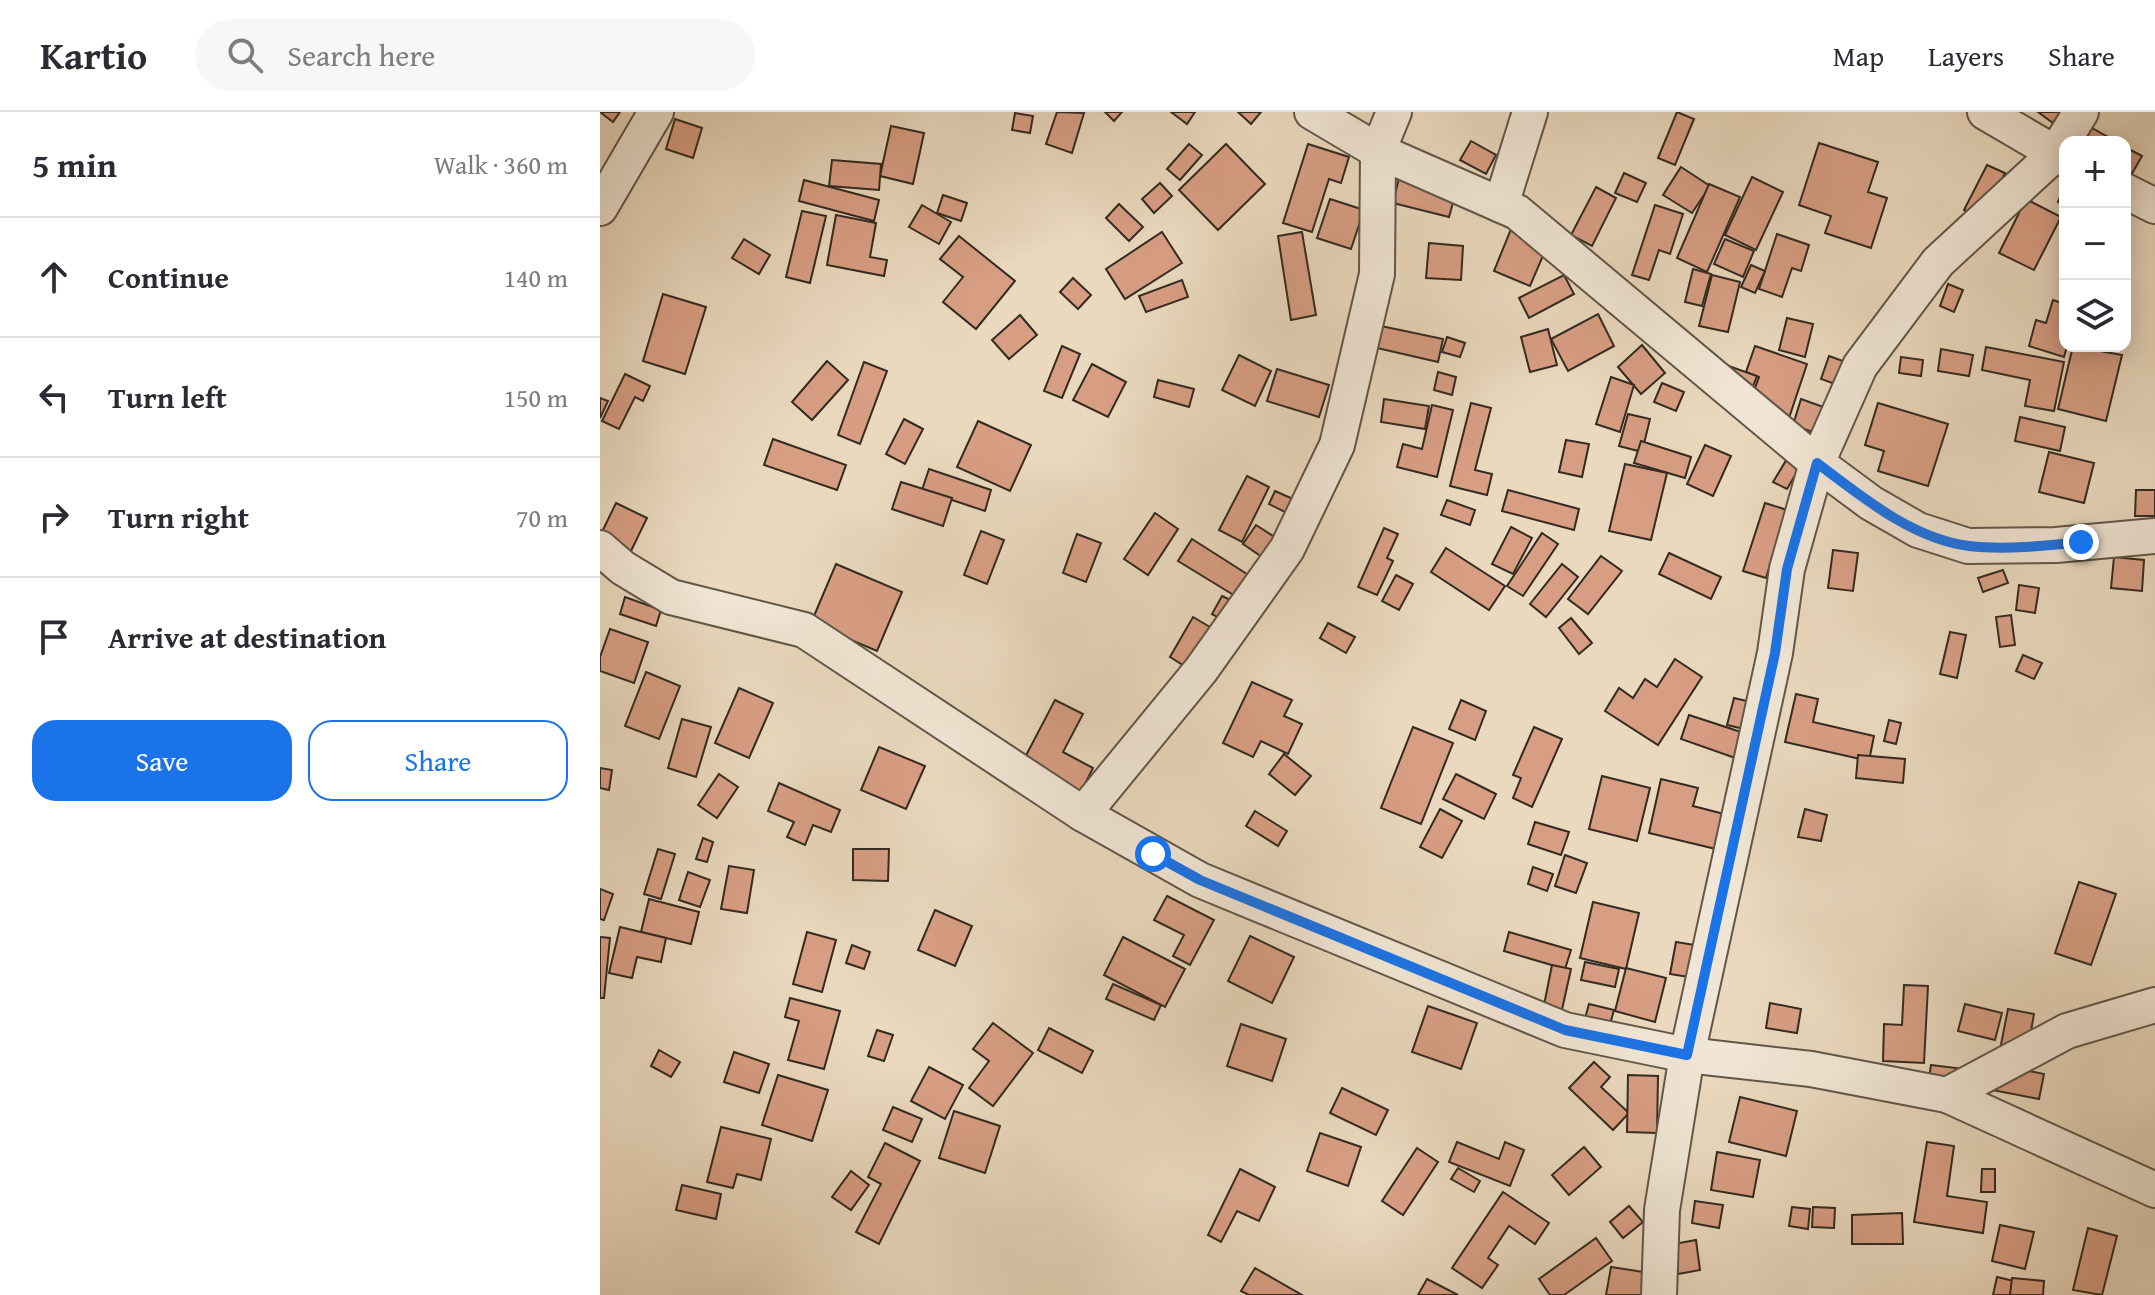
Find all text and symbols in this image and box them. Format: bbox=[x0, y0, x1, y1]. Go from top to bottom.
search box bbox=[195, 19, 755, 91]
text: Kartio bbox=[40, 27, 147, 83]
icon: search bbox=[223, 33, 267, 77]
text: Search here bbox=[287, 33, 435, 77]
text: Map bbox=[1833, 35, 1884, 76]
text: Layers bbox=[1928, 35, 2004, 76]
text: Share bbox=[2048, 35, 2115, 76]
map controls bbox=[2059, 136, 2131, 352]
button: + bbox=[2059, 136, 2131, 208]
text: 5 min bbox=[32, 140, 117, 189]
text: Walk · 360 m bbox=[434, 145, 568, 184]
button: − bbox=[2059, 208, 2131, 280]
icon: ahead bbox=[32, 255, 76, 299]
text: Continue bbox=[108, 255, 229, 299]
text: 140 m bbox=[503, 258, 568, 297]
button: layers bbox=[2059, 280, 2131, 352]
icon: left bbox=[32, 375, 76, 419]
text: Turn left bbox=[108, 375, 227, 419]
text: 150 m bbox=[503, 378, 568, 417]
icon: right bbox=[32, 495, 76, 539]
text: Turn right bbox=[108, 495, 249, 539]
text: 70 m bbox=[516, 498, 568, 537]
route end bbox=[2063, 524, 2099, 560]
icon: arrive bbox=[32, 615, 76, 659]
text: Arrive at destination bbox=[108, 615, 386, 659]
button: Save bbox=[32, 720, 292, 801]
button: Share bbox=[308, 720, 568, 801]
route start bbox=[1135, 836, 1171, 872]

